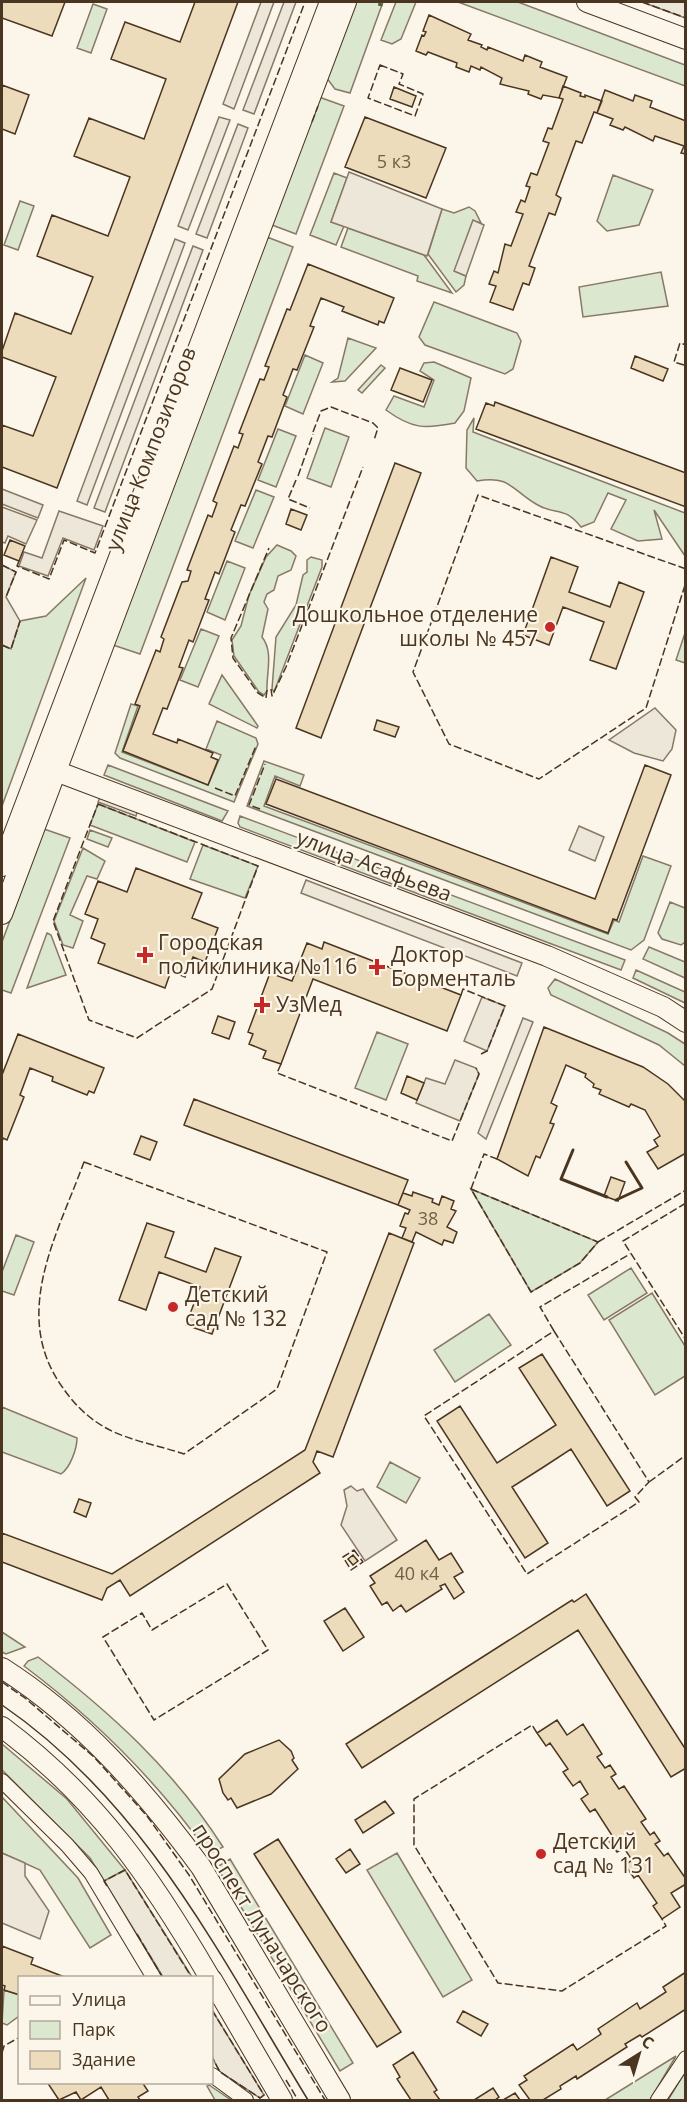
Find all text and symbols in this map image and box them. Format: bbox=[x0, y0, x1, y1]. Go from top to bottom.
house number: 5 к3 bbox=[377, 149, 411, 173]
street label: улица Композиторов bbox=[98, 343, 202, 555]
place label: Дошкольное отделение школы № 457 bbox=[293, 600, 538, 652]
marker: Дошкольное отделение школы № 457 bbox=[543, 620, 557, 634]
street label: улица Асафьева bbox=[293, 823, 456, 908]
place label: Городская поликлиника №116 bbox=[158, 928, 357, 980]
place label: Доктор Борменталь bbox=[391, 940, 516, 992]
marker: Городская поликлиника №116 bbox=[136, 946, 154, 964]
marker: Доктор Борменталь bbox=[368, 958, 386, 976]
place label: УзМед bbox=[276, 990, 342, 1018]
marker: УзМед bbox=[253, 996, 271, 1014]
house number: 38 bbox=[418, 1206, 438, 1230]
place label: Детский сад № 132 bbox=[185, 1280, 287, 1332]
marker: Детский сад № 132 bbox=[166, 1300, 180, 1314]
house number: 40 к4 bbox=[395, 1561, 439, 1585]
street label: проспект Луначарского bbox=[187, 1817, 339, 2038]
place label: Детский сад № 131 bbox=[553, 1827, 655, 1879]
marker: Детский сад № 131 bbox=[534, 1847, 548, 1861]
legend bbox=[18, 1976, 213, 2084]
text: Улица bbox=[72, 1987, 126, 2011]
text: Парк bbox=[72, 2017, 116, 2041]
north arrow bbox=[609, 2024, 669, 2084]
text: С bbox=[637, 2030, 659, 2054]
text: Здание bbox=[72, 2047, 136, 2071]

